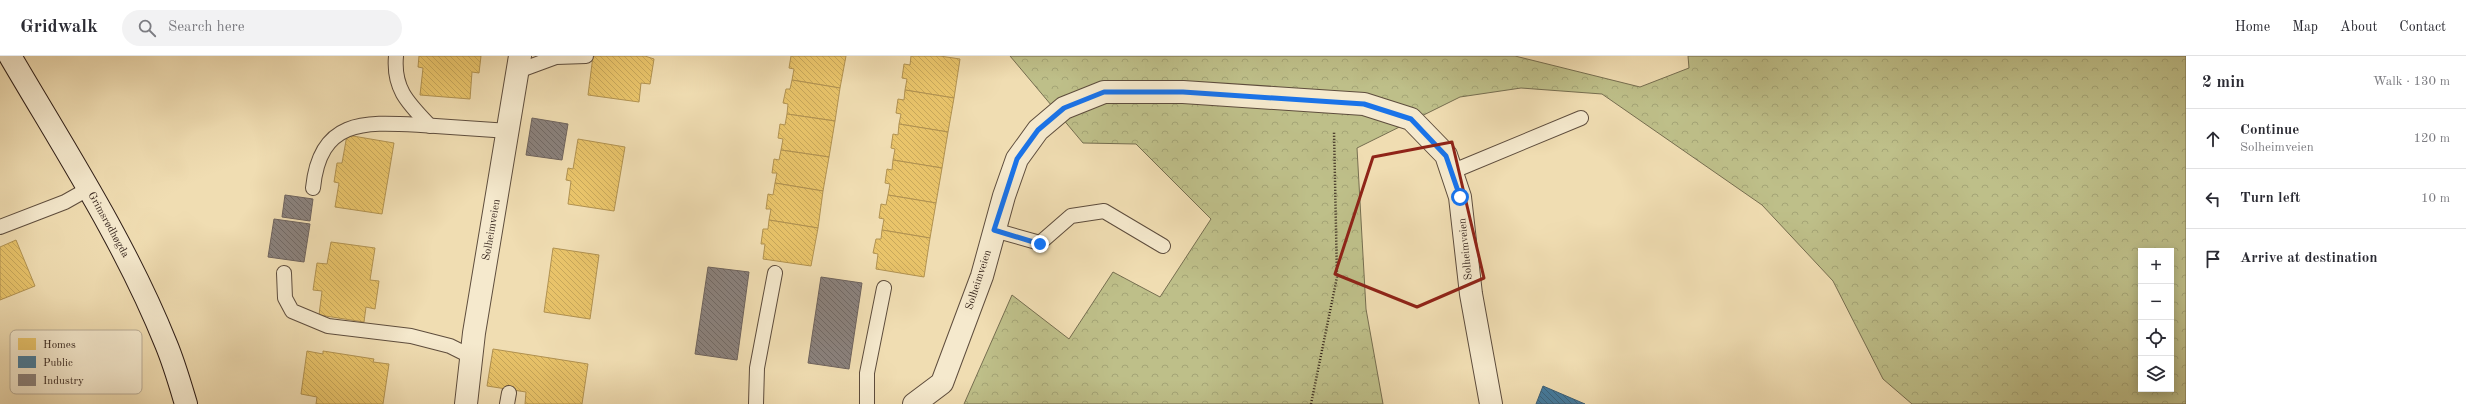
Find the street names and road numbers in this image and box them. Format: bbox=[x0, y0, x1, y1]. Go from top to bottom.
street label: Grimsrødhøgda bbox=[85, 190, 131, 260]
street label: Solheimveien bbox=[481, 198, 503, 262]
street label: Solheimveien bbox=[1457, 217, 1475, 281]
street label: Solheimveien bbox=[964, 249, 994, 311]

